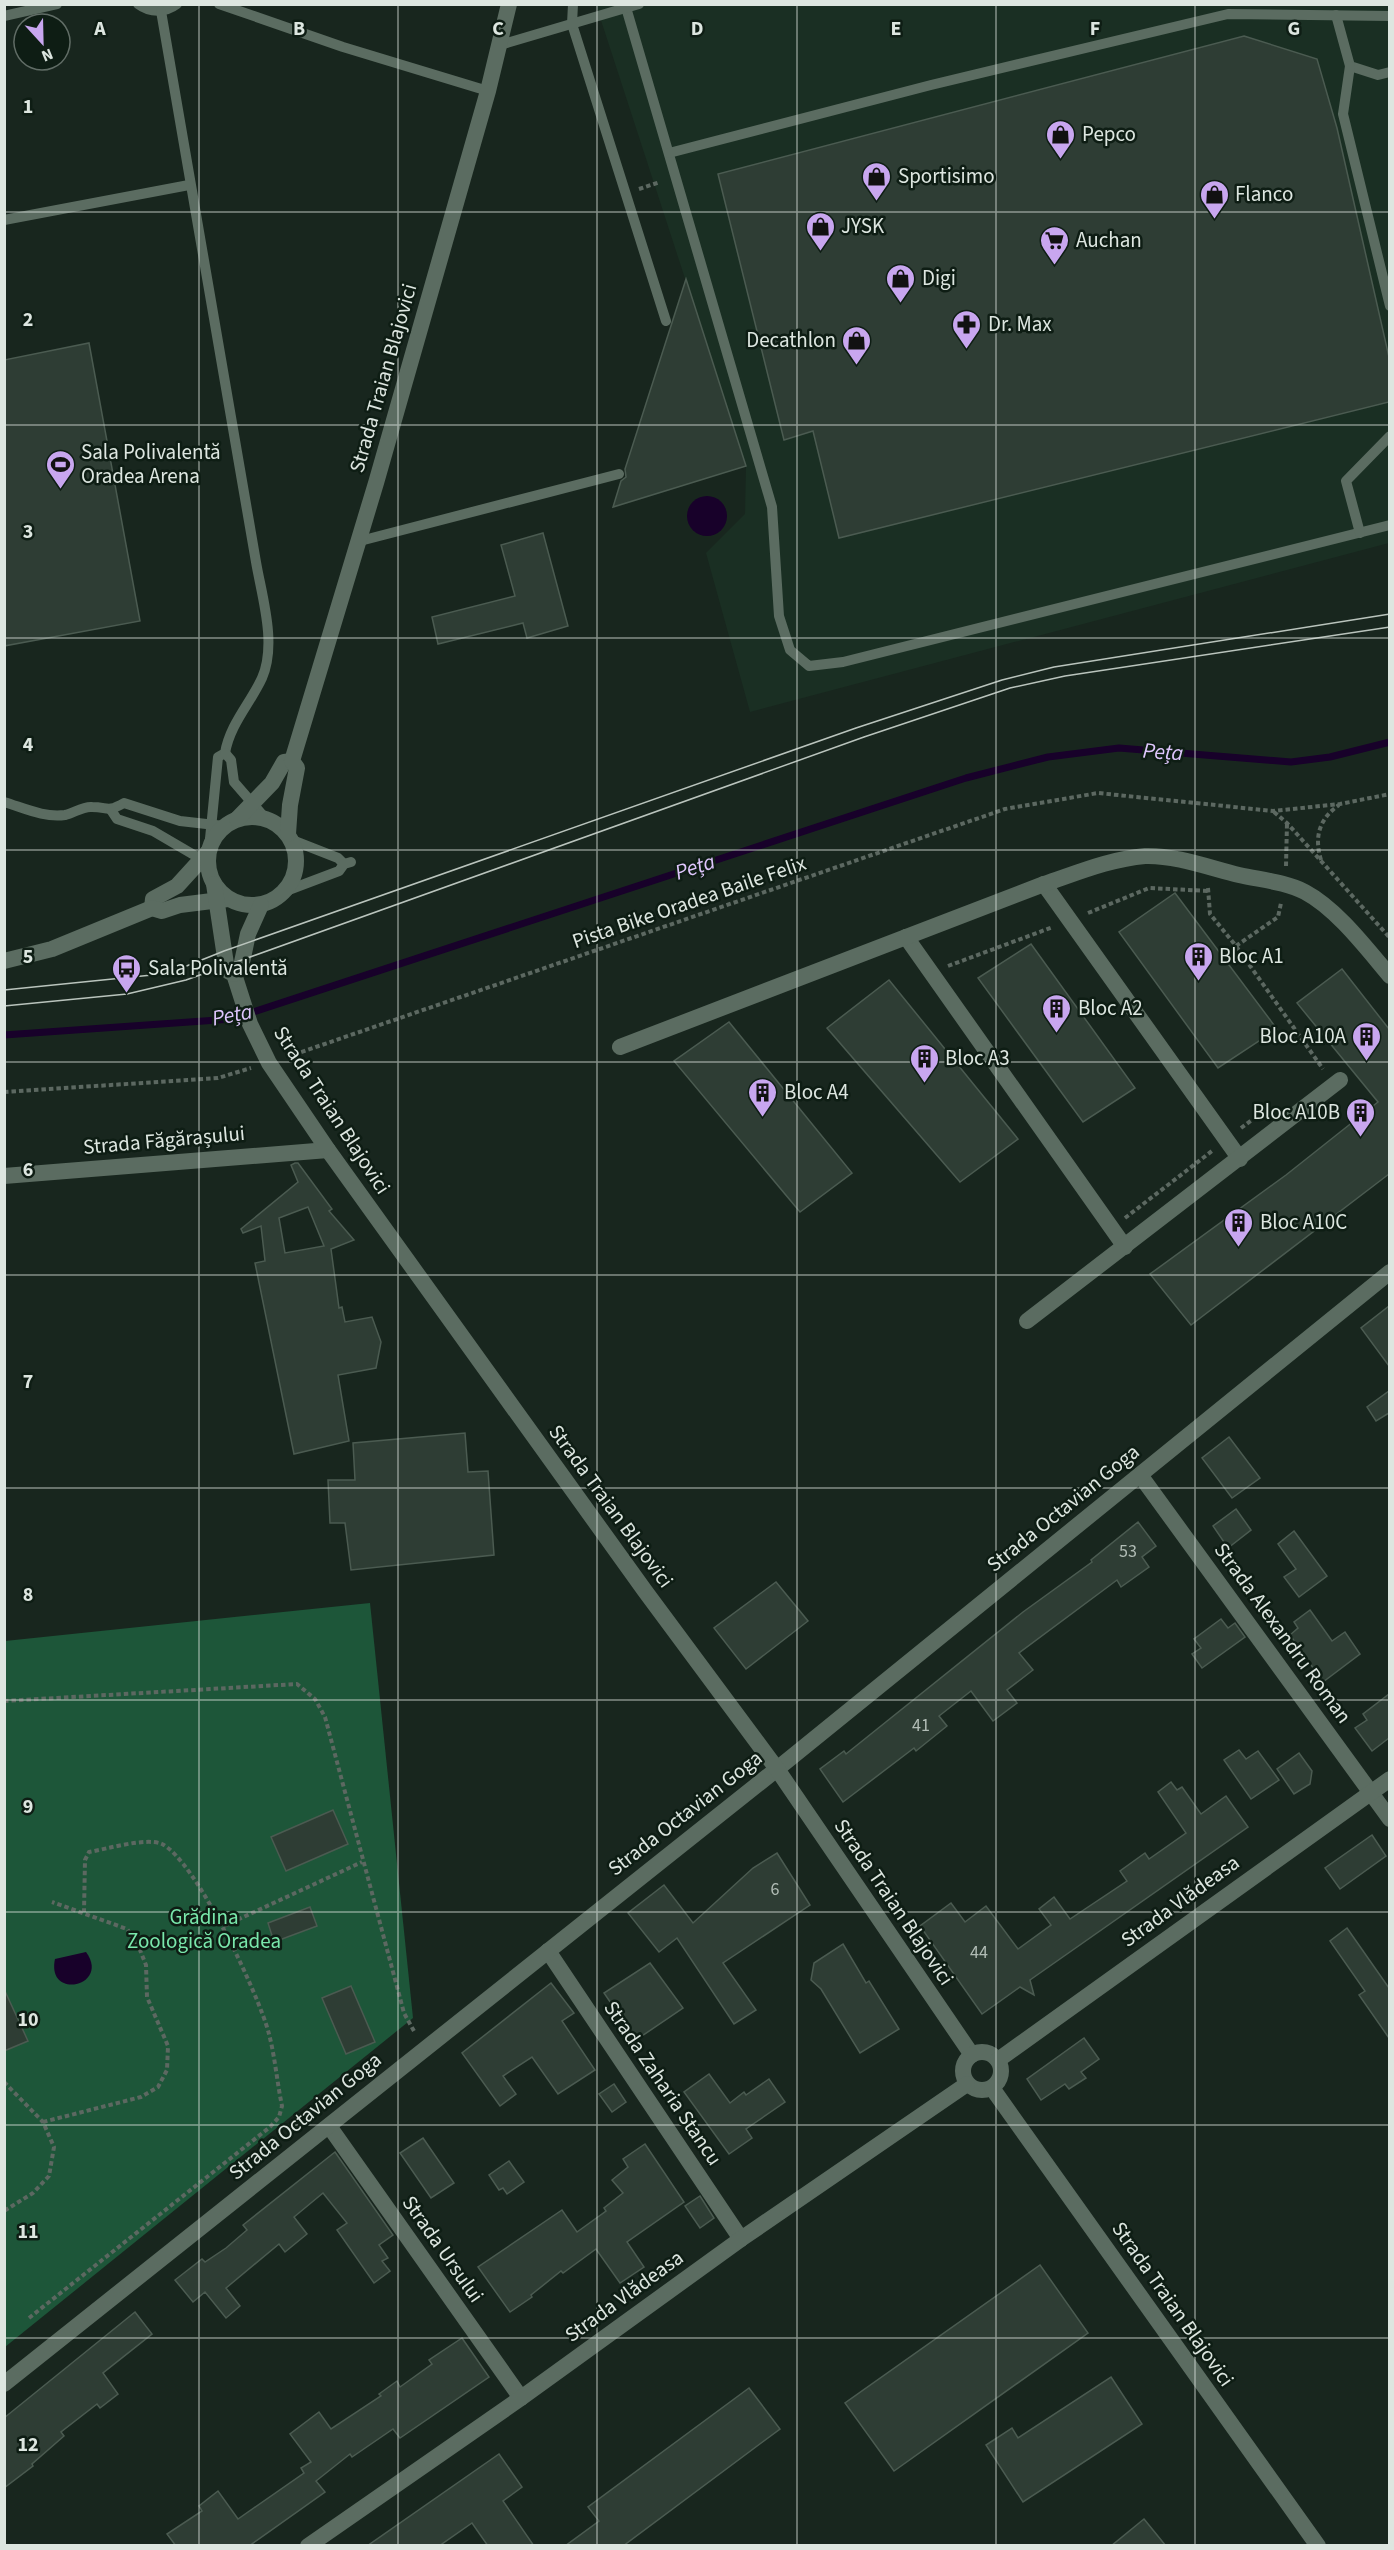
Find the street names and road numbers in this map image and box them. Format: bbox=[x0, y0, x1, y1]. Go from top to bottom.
street label: Strada Traian Blajovici bbox=[342, 280, 424, 476]
street label: Pista Bike Oradea Baile Felix bbox=[568, 848, 810, 956]
street label: Strada Traian Blajovici bbox=[266, 1020, 398, 1200]
street label: Strada Făgărașului bbox=[82, 1118, 246, 1162]
street label: Strada Traian Blajovici bbox=[541, 1418, 681, 1594]
street label: Strada Octavian Goga bbox=[980, 1437, 1146, 1579]
street label: Strada Alexandru Roman bbox=[1207, 1536, 1359, 1730]
street label: Strada Octavian Goga bbox=[601, 1743, 769, 1883]
street label: Strada Traian Blajovici bbox=[827, 1813, 961, 1991]
street label: Strada Vlădeasa bbox=[1114, 1848, 1246, 1954]
street label: Strada Zaharia Stancu bbox=[597, 1995, 729, 2171]
street label: Strada Octavian Goga bbox=[222, 2045, 388, 2187]
street label: Strada Ursului bbox=[395, 2189, 491, 2309]
street label: Strada Traian Blajovici bbox=[1105, 2215, 1241, 2393]
street label: Strada Vlădeasa bbox=[558, 2243, 690, 2349]

